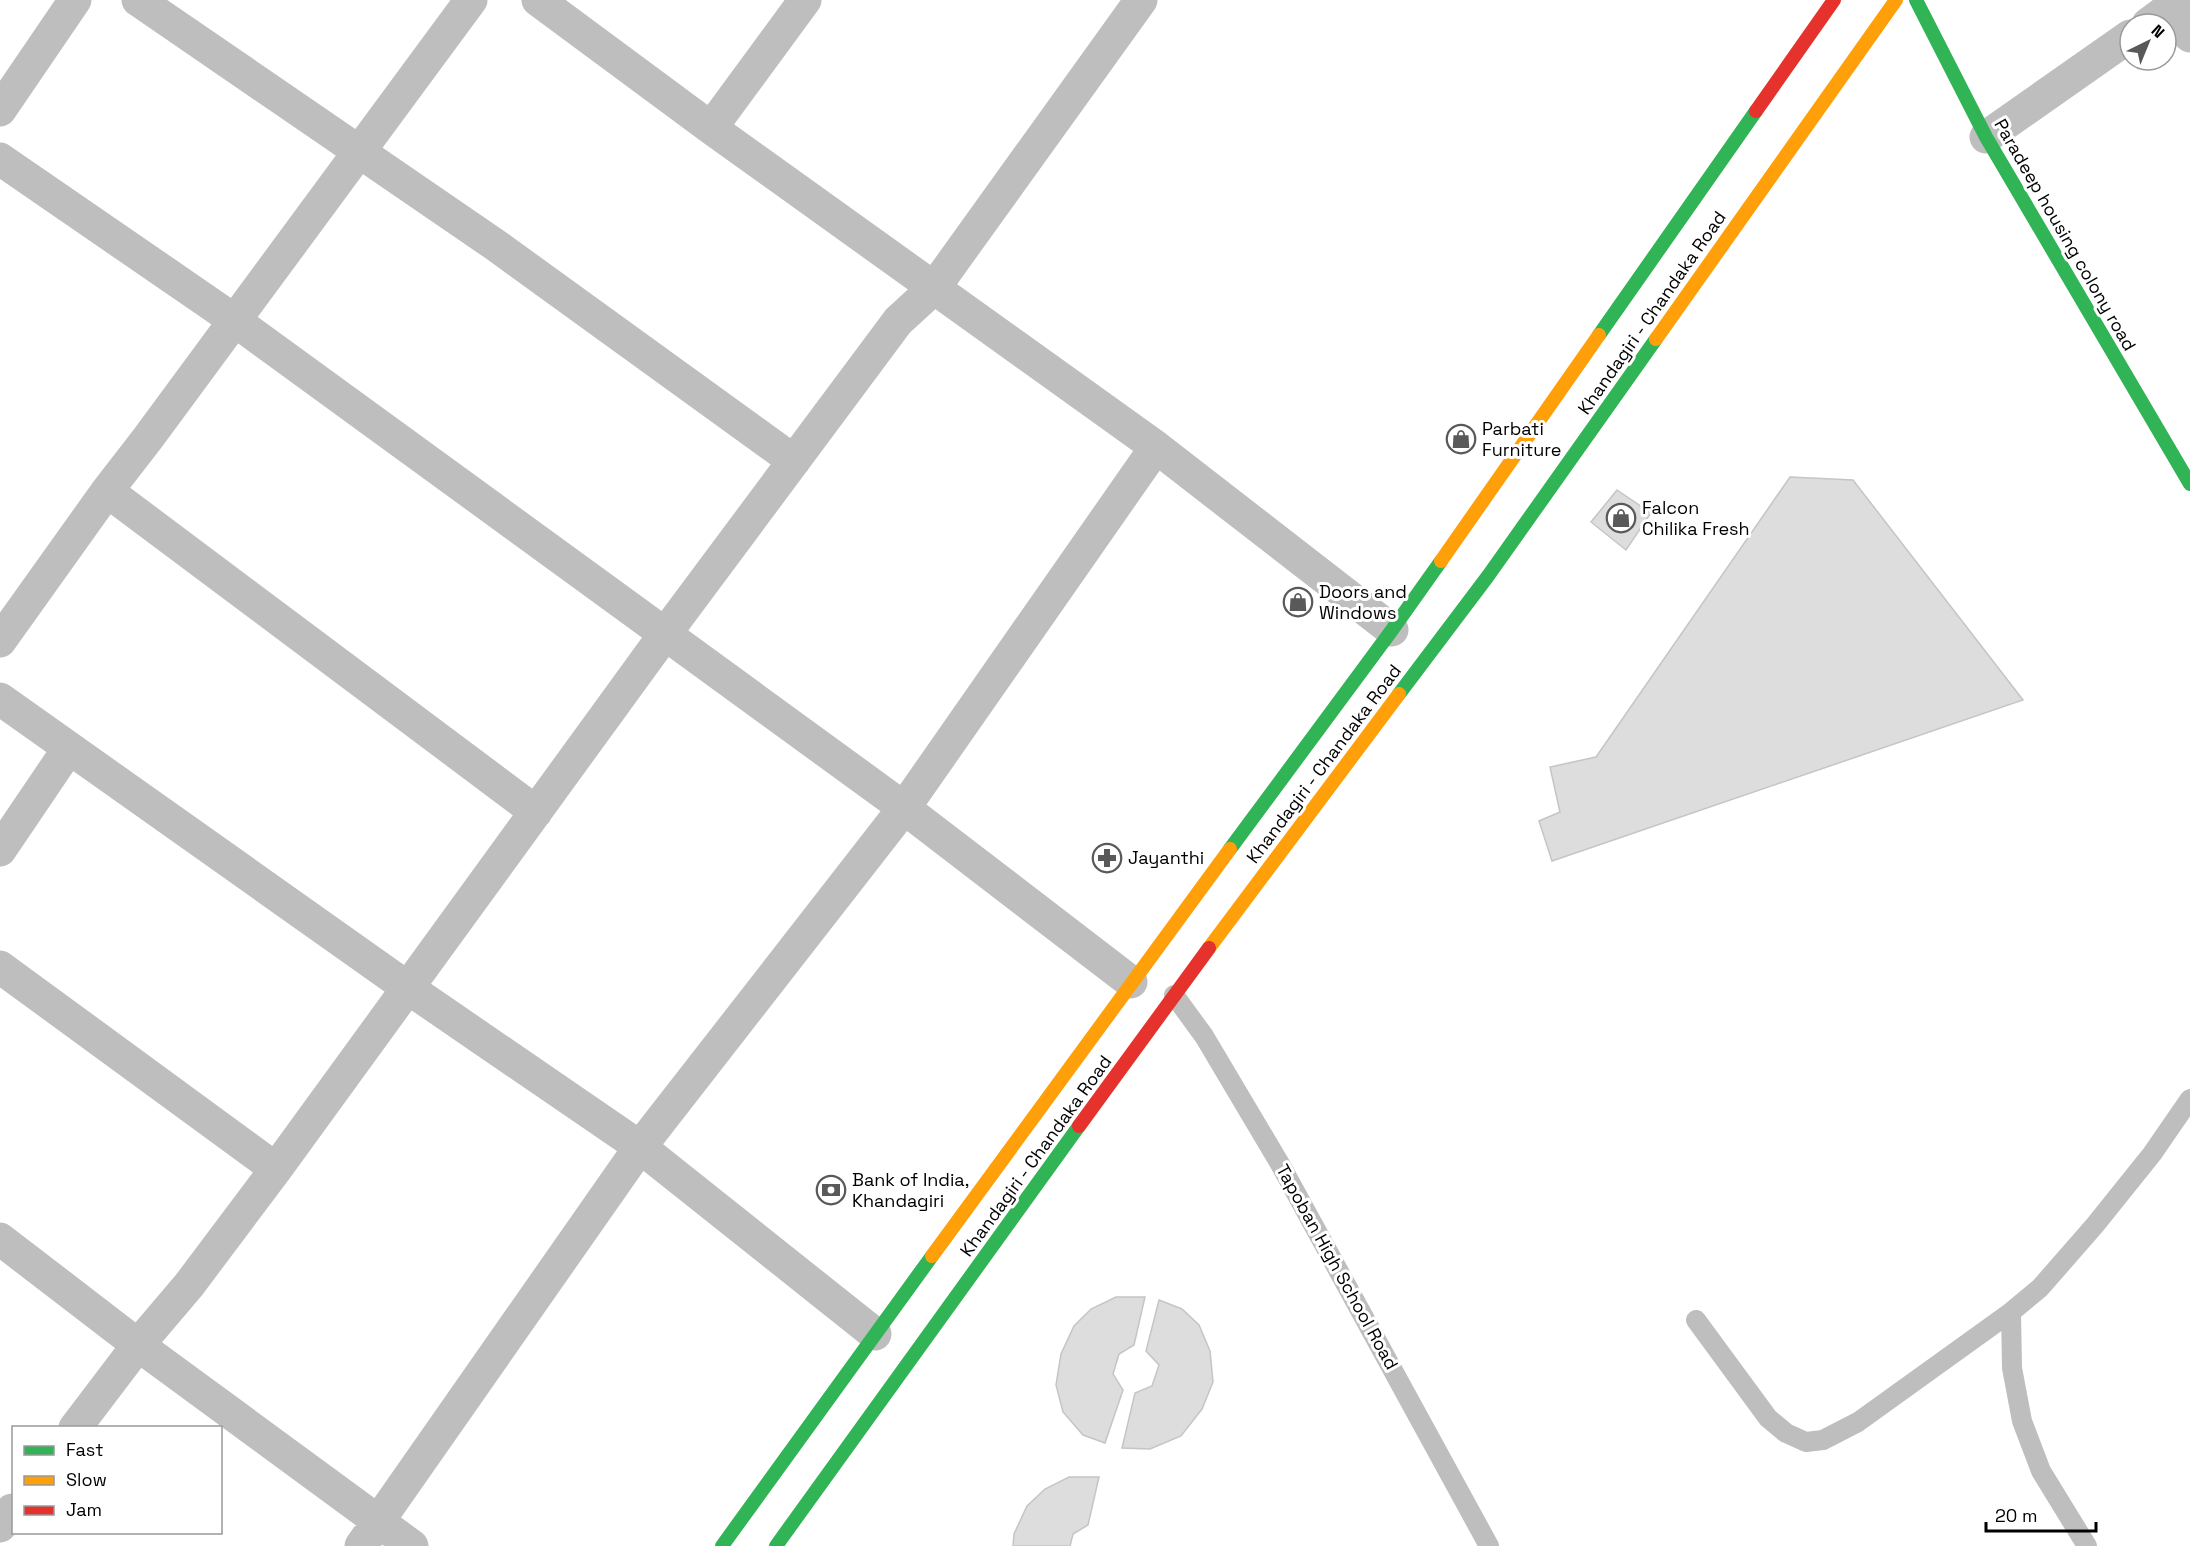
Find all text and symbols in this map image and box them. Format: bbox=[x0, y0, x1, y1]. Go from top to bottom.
north arrow bbox=[2118, 12, 2178, 72]
text: N bbox=[2147, 20, 2169, 43]
street label: Paradeep housing colony road bbox=[1989, 115, 2141, 355]
street label: Khandagiri - Chandaka Road bbox=[1572, 207, 1731, 419]
place label: Parbati Furniture bbox=[1482, 417, 1561, 461]
shop icon: Parbati Furniture bbox=[1445, 423, 1477, 455]
place label: Falcon Chilika Fresh bbox=[1642, 496, 1750, 540]
shop icon: Falcon Chilika Fresh bbox=[1605, 502, 1637, 534]
place label: Doors and Windows bbox=[1319, 580, 1407, 624]
shop icon: Doors and Windows bbox=[1282, 586, 1314, 618]
street label: Khandagiri - Chandaka Road bbox=[1241, 660, 1406, 868]
pharmacy icon: Jayanthi bbox=[1091, 842, 1123, 874]
place label: Jayanthi bbox=[1128, 846, 1204, 869]
street label: Khandagiri - Chandaka Road bbox=[955, 1051, 1116, 1261]
street label: Tapoban High School Road bbox=[1271, 1160, 1404, 1374]
place label: Bank of India, Khandagiri bbox=[852, 1168, 969, 1212]
bank icon: Bank of India, Khandagiri bbox=[815, 1174, 847, 1206]
legend bbox=[12, 1426, 222, 1534]
text: Fast bbox=[66, 1438, 103, 1461]
text: Slow bbox=[66, 1468, 107, 1491]
scale bar bbox=[1986, 1495, 2096, 1533]
text: Jam bbox=[66, 1498, 102, 1521]
text: 20 m bbox=[1995, 1504, 2038, 1527]

